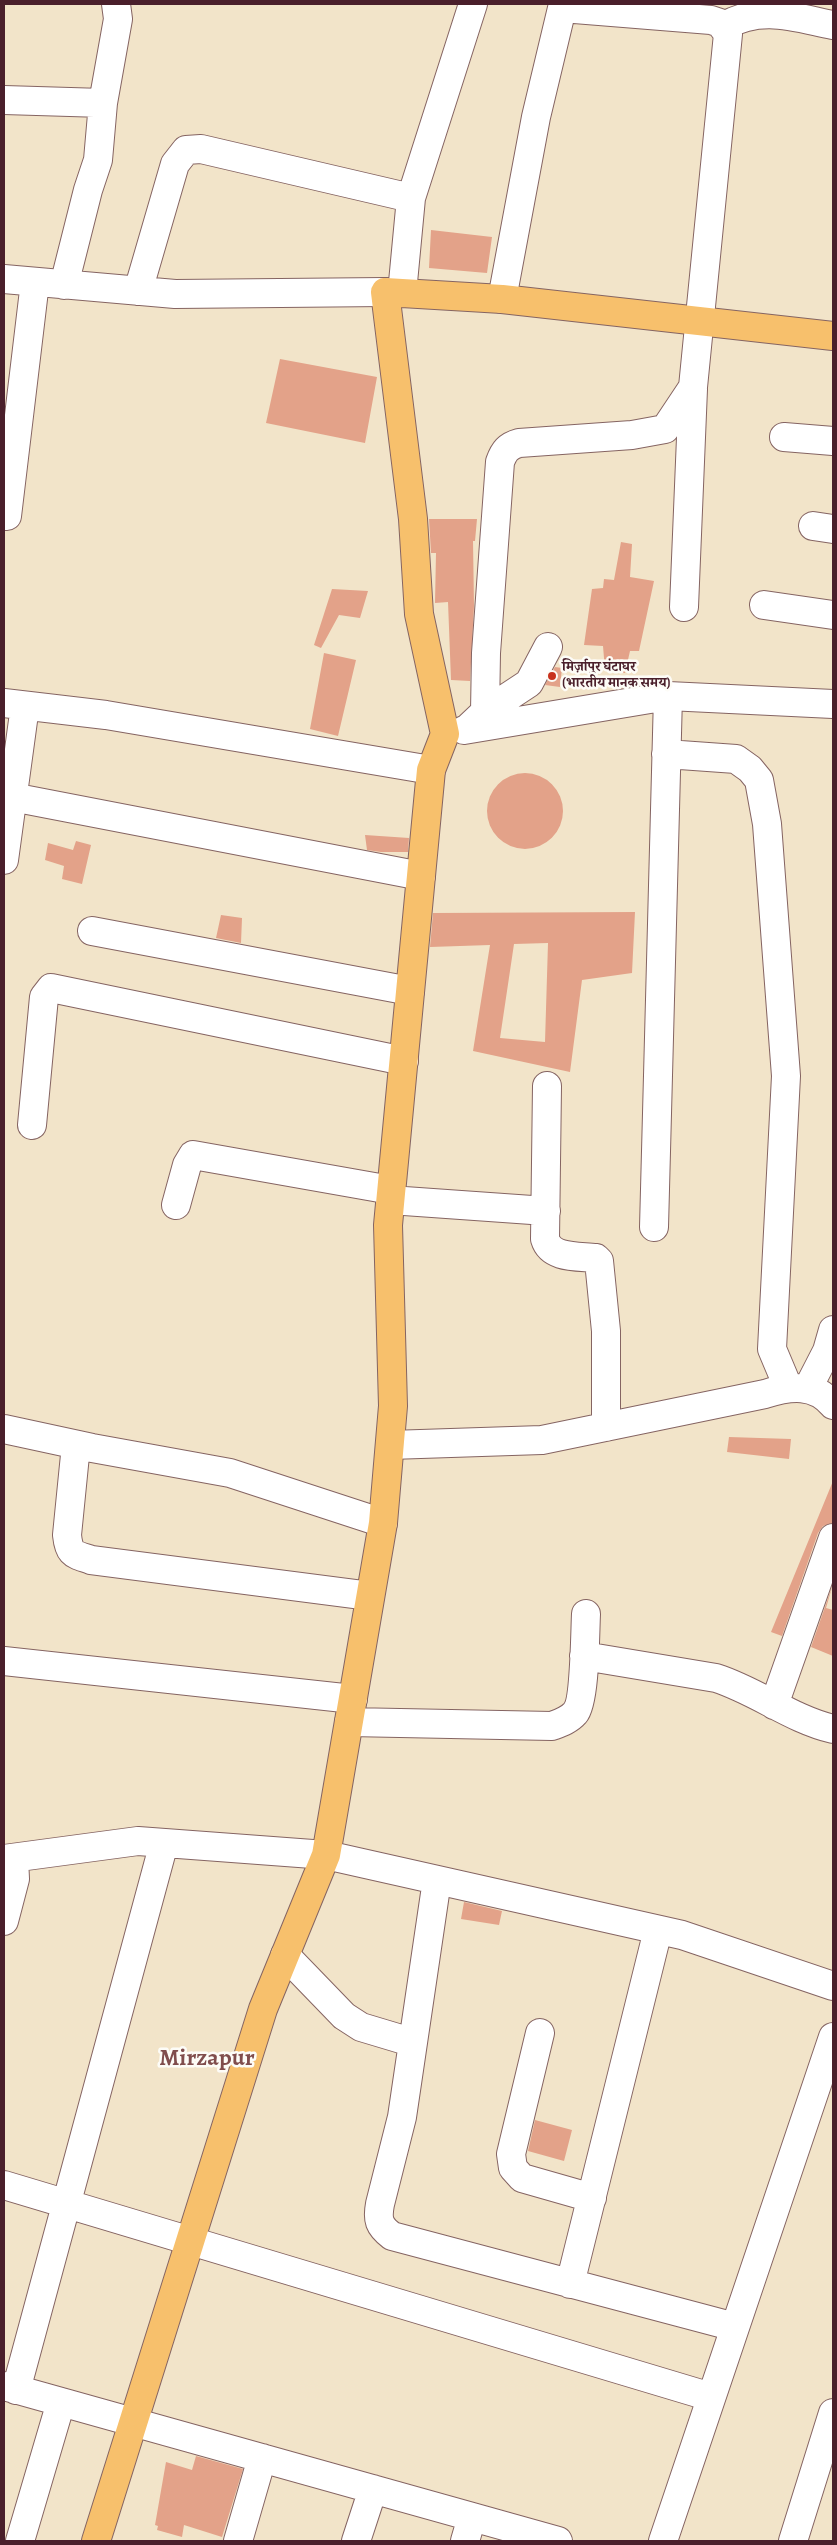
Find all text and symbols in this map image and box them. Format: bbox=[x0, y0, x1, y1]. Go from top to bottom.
place label: मिर्ज़ापुर घंटाघर (भारतीय मानक समय) bbox=[562, 660, 671, 692]
marker: मिर्ज़ापुर घंटाघर (भारतीय मानक समय) bbox=[546, 670, 558, 682]
district label: Mirzapur bbox=[159, 2045, 255, 2073]

